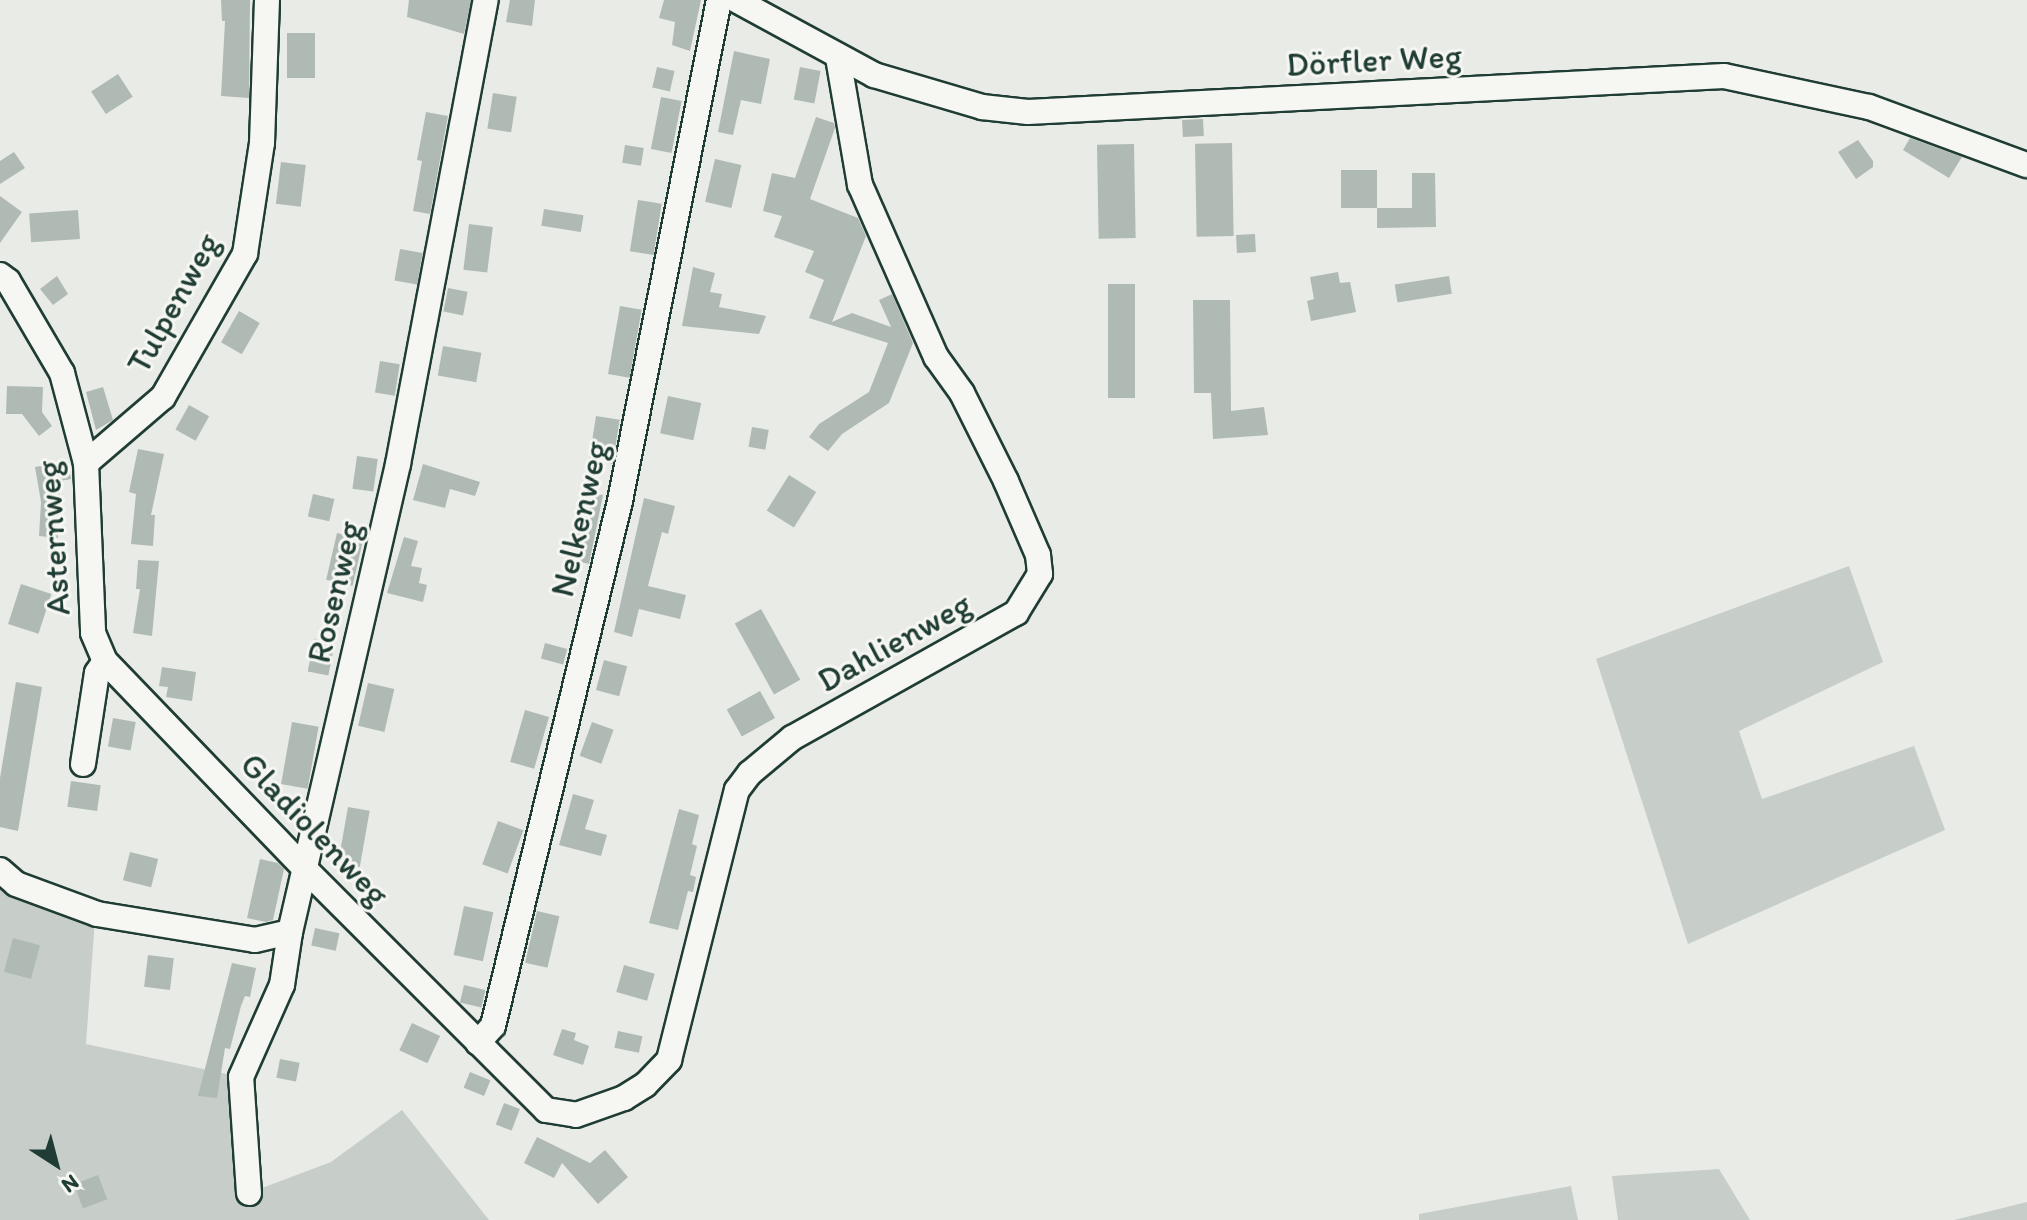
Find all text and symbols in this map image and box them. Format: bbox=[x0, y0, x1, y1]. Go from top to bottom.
street label: Dörfler Weg bbox=[1286, 35, 1462, 85]
street label: Tulpenweg bbox=[118, 226, 228, 380]
street label: Nelkenweg bbox=[541, 437, 617, 601]
street label: Asternweg bbox=[27, 459, 79, 617]
street label: Rosenweg bbox=[298, 517, 370, 667]
street label: Dahlienweg bbox=[810, 583, 978, 701]
street label: Gladiolenweg bbox=[232, 744, 398, 914]
north arrow bbox=[16, 1124, 96, 1204]
text: N bbox=[56, 1169, 84, 1199]

